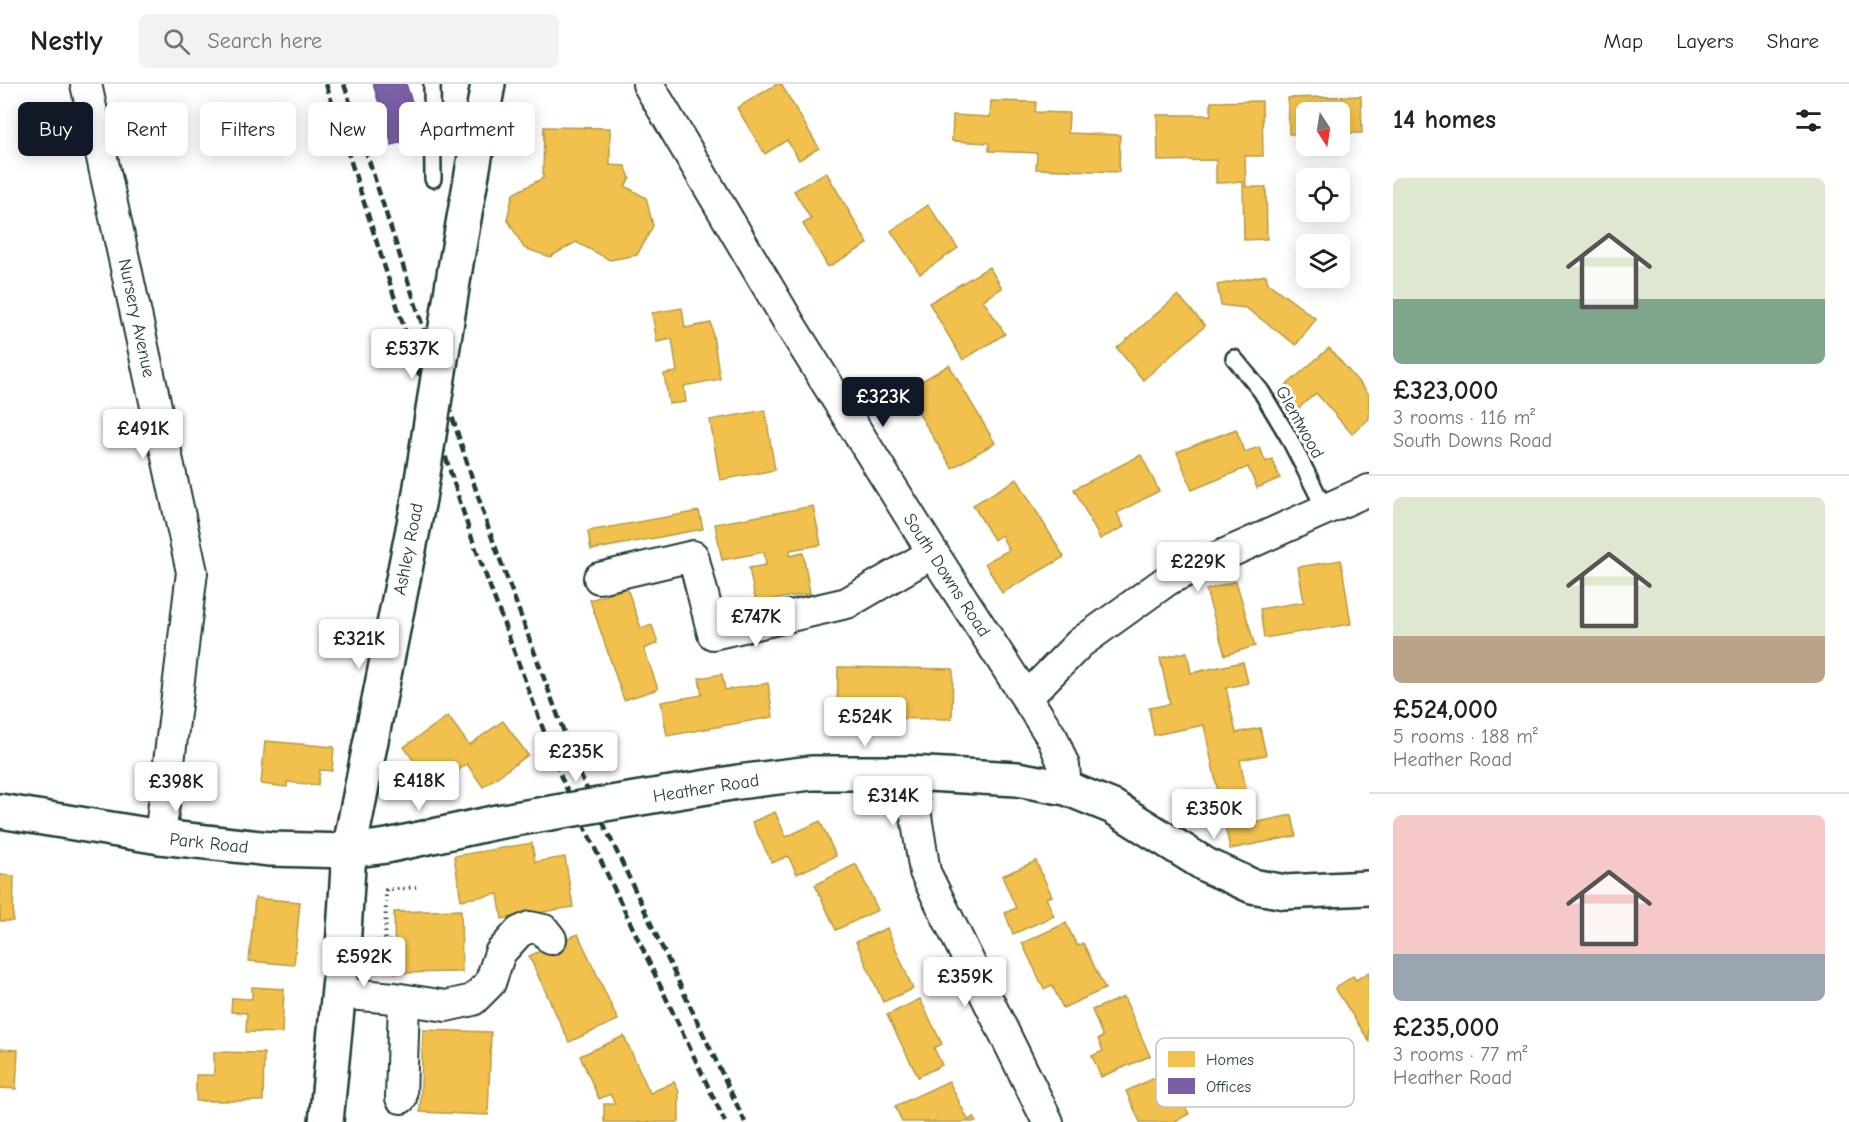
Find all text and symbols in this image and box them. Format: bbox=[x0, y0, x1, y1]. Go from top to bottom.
search box bbox=[139, 14, 559, 68]
text: Nestly bbox=[30, 25, 103, 57]
icon: search bbox=[160, 25, 193, 58]
text: Search here bbox=[208, 28, 322, 54]
text: Map bbox=[1604, 29, 1643, 53]
text: Layers bbox=[1676, 29, 1734, 53]
text: Share bbox=[1767, 29, 1819, 53]
chip: Buy bbox=[18, 102, 93, 156]
chip: Rent bbox=[105, 102, 188, 156]
chip: Filters bbox=[200, 102, 296, 156]
chip: New bbox=[308, 102, 387, 156]
chip: Apartment bbox=[399, 102, 535, 156]
north arrow bbox=[1296, 102, 1350, 156]
map controls bbox=[1296, 102, 1350, 288]
icon: filters bbox=[1792, 104, 1825, 137]
text: 14 homes bbox=[1393, 105, 1496, 135]
button: locate bbox=[1296, 168, 1350, 222]
icon: home bbox=[1555, 217, 1663, 325]
button: layers bbox=[1296, 234, 1350, 288]
street label: Nursery Avenue bbox=[114, 257, 159, 379]
pin: £537K bbox=[370, 329, 454, 380]
text: £537K bbox=[385, 337, 439, 360]
text: £323,000 bbox=[1393, 376, 1498, 406]
pin: £323K bbox=[841, 377, 925, 428]
street label: Glentwood bbox=[1271, 382, 1328, 462]
text: £323K bbox=[856, 385, 910, 408]
text: 3 rooms · 116 m² bbox=[1393, 406, 1535, 429]
pin: £491K bbox=[101, 409, 185, 460]
text: £491K bbox=[117, 417, 169, 440]
text: South Downs Road bbox=[1393, 429, 1552, 452]
street label: Ashley Road bbox=[389, 501, 428, 597]
street label: South Downs Road bbox=[899, 509, 994, 641]
icon: home bbox=[1555, 536, 1663, 644]
pin: £229K bbox=[1156, 542, 1240, 593]
text: £229K bbox=[1171, 550, 1225, 573]
pin: £747K bbox=[714, 597, 798, 648]
text: £747K bbox=[731, 605, 781, 628]
pin: £321K bbox=[317, 619, 401, 670]
text: £321K bbox=[333, 627, 385, 650]
text: £524,000 bbox=[1393, 695, 1498, 725]
pin: £524K bbox=[823, 697, 907, 748]
text: £524K bbox=[838, 705, 892, 728]
text: 5 rooms · 188 m² bbox=[1393, 725, 1538, 748]
pin: £235K bbox=[534, 732, 618, 783]
text: £235K bbox=[549, 740, 603, 763]
text: Heather Road bbox=[1393, 748, 1512, 771]
pin: £418K bbox=[377, 761, 461, 812]
pin: £398K bbox=[134, 762, 218, 813]
text: £418K bbox=[393, 769, 445, 792]
text: £398K bbox=[149, 770, 203, 793]
street label: Heather Road bbox=[652, 770, 761, 807]
pin: £314K bbox=[851, 776, 935, 827]
text: £314K bbox=[867, 784, 919, 807]
pin: £350K bbox=[1172, 789, 1256, 840]
text: £350K bbox=[1186, 797, 1242, 820]
street label: Park Road bbox=[168, 829, 249, 858]
icon: home bbox=[1555, 854, 1663, 962]
pin: £592K bbox=[322, 937, 406, 988]
text: £592K bbox=[336, 945, 392, 968]
pin: £359K bbox=[923, 957, 1007, 1008]
text: £359K bbox=[937, 965, 993, 988]
text: £235,000 bbox=[1393, 1013, 1499, 1043]
legend bbox=[1156, 1038, 1354, 1107]
text: 3 rooms · 77 m² bbox=[1393, 1043, 1527, 1066]
text: Homes bbox=[1206, 1051, 1254, 1069]
text: Heather Road bbox=[1393, 1066, 1512, 1089]
text: Offices bbox=[1206, 1078, 1252, 1096]

